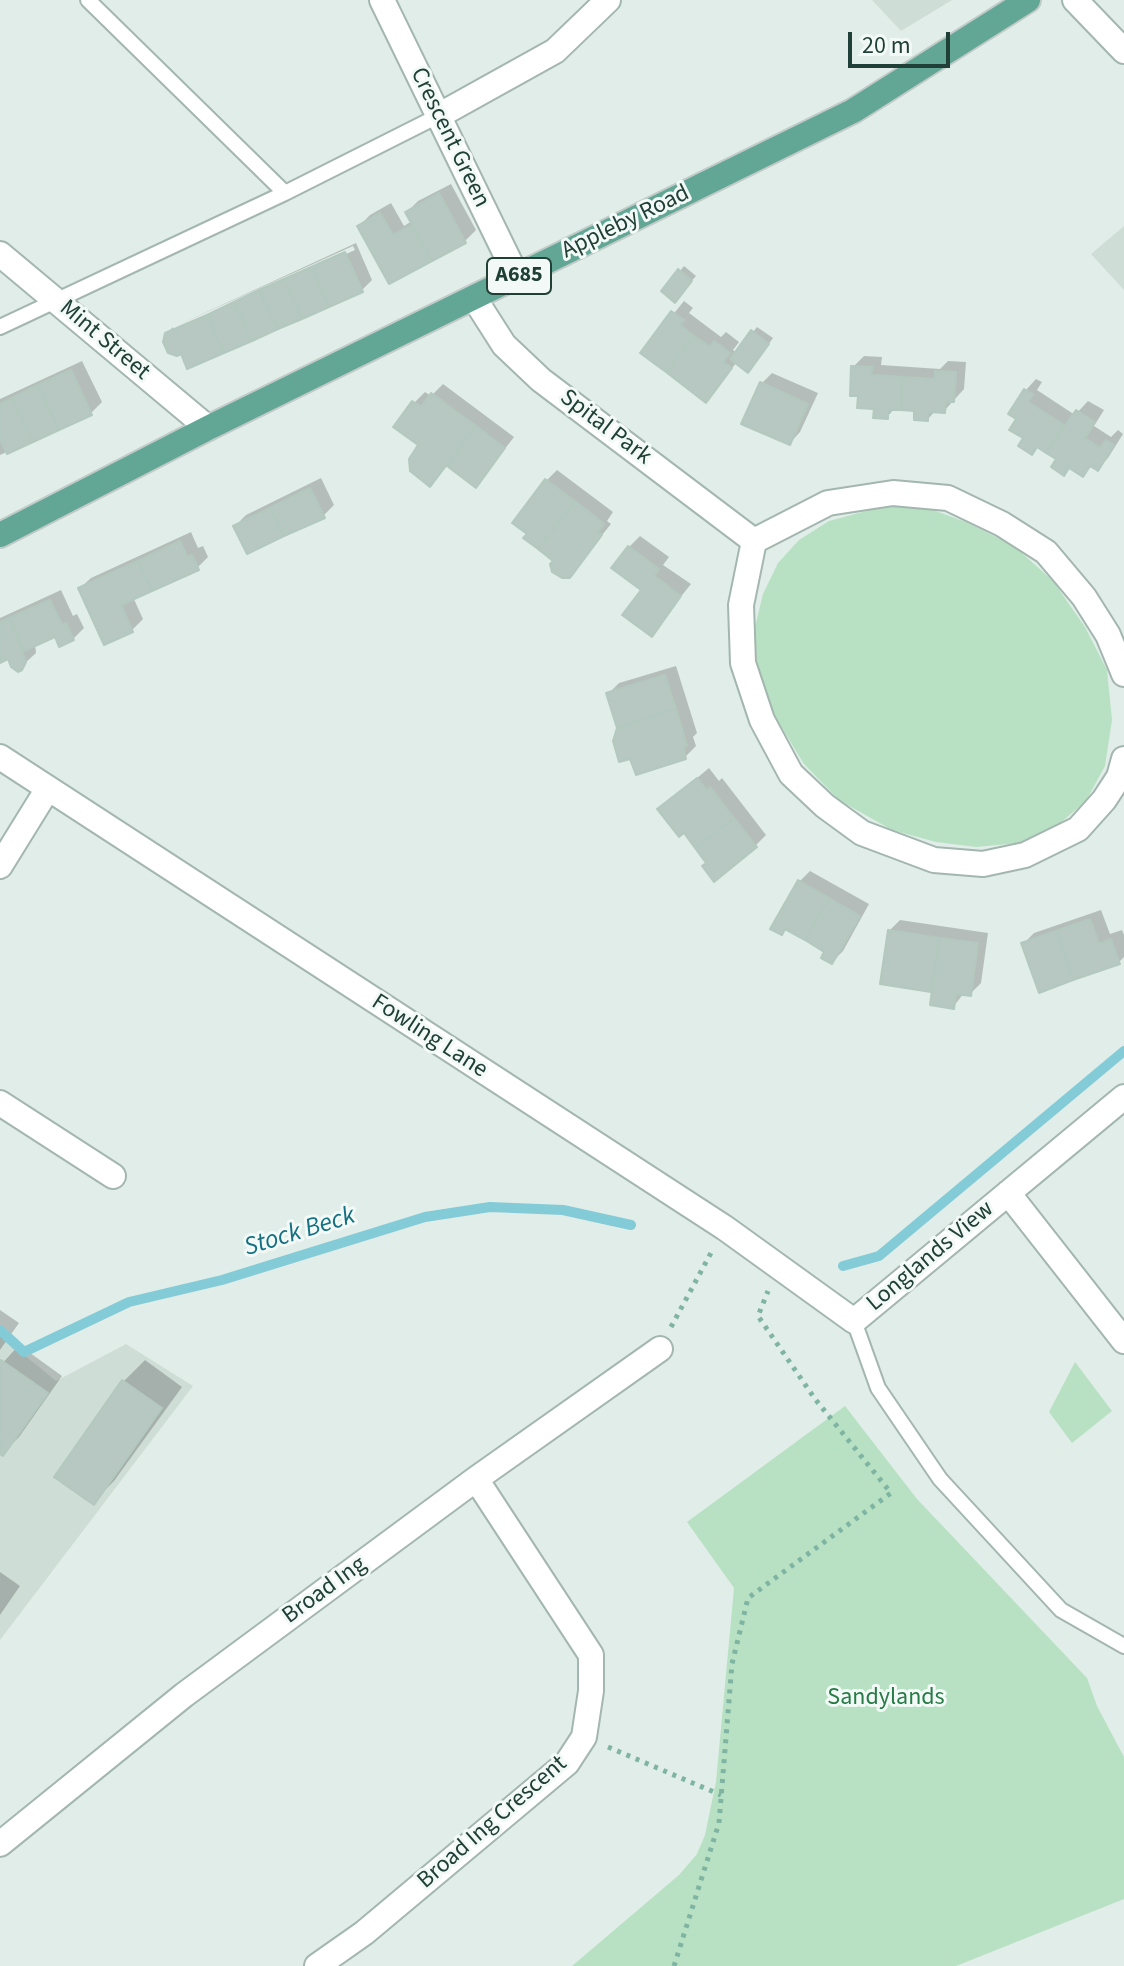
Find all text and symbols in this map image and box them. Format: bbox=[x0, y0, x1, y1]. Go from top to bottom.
scale bar bbox=[852, 16, 954, 66]
text: 20 m bbox=[862, 28, 911, 63]
street label: Crescent Green bbox=[403, 63, 495, 213]
street label: Appleby Road bbox=[557, 180, 695, 266]
road number: A685 bbox=[487, 258, 551, 294]
street label: Mint Street bbox=[53, 295, 155, 387]
street label: Spital Park bbox=[553, 384, 657, 472]
street label: Fowling Lane bbox=[366, 989, 492, 1085]
street label: Longlands View bbox=[862, 1196, 1000, 1318]
water label: Stock Beck bbox=[241, 1201, 359, 1265]
street label: Broad Ing bbox=[277, 1551, 373, 1631]
park label: Sandylands bbox=[827, 1685, 945, 1713]
street label: Broad Ing Crescent bbox=[412, 1750, 574, 1896]

